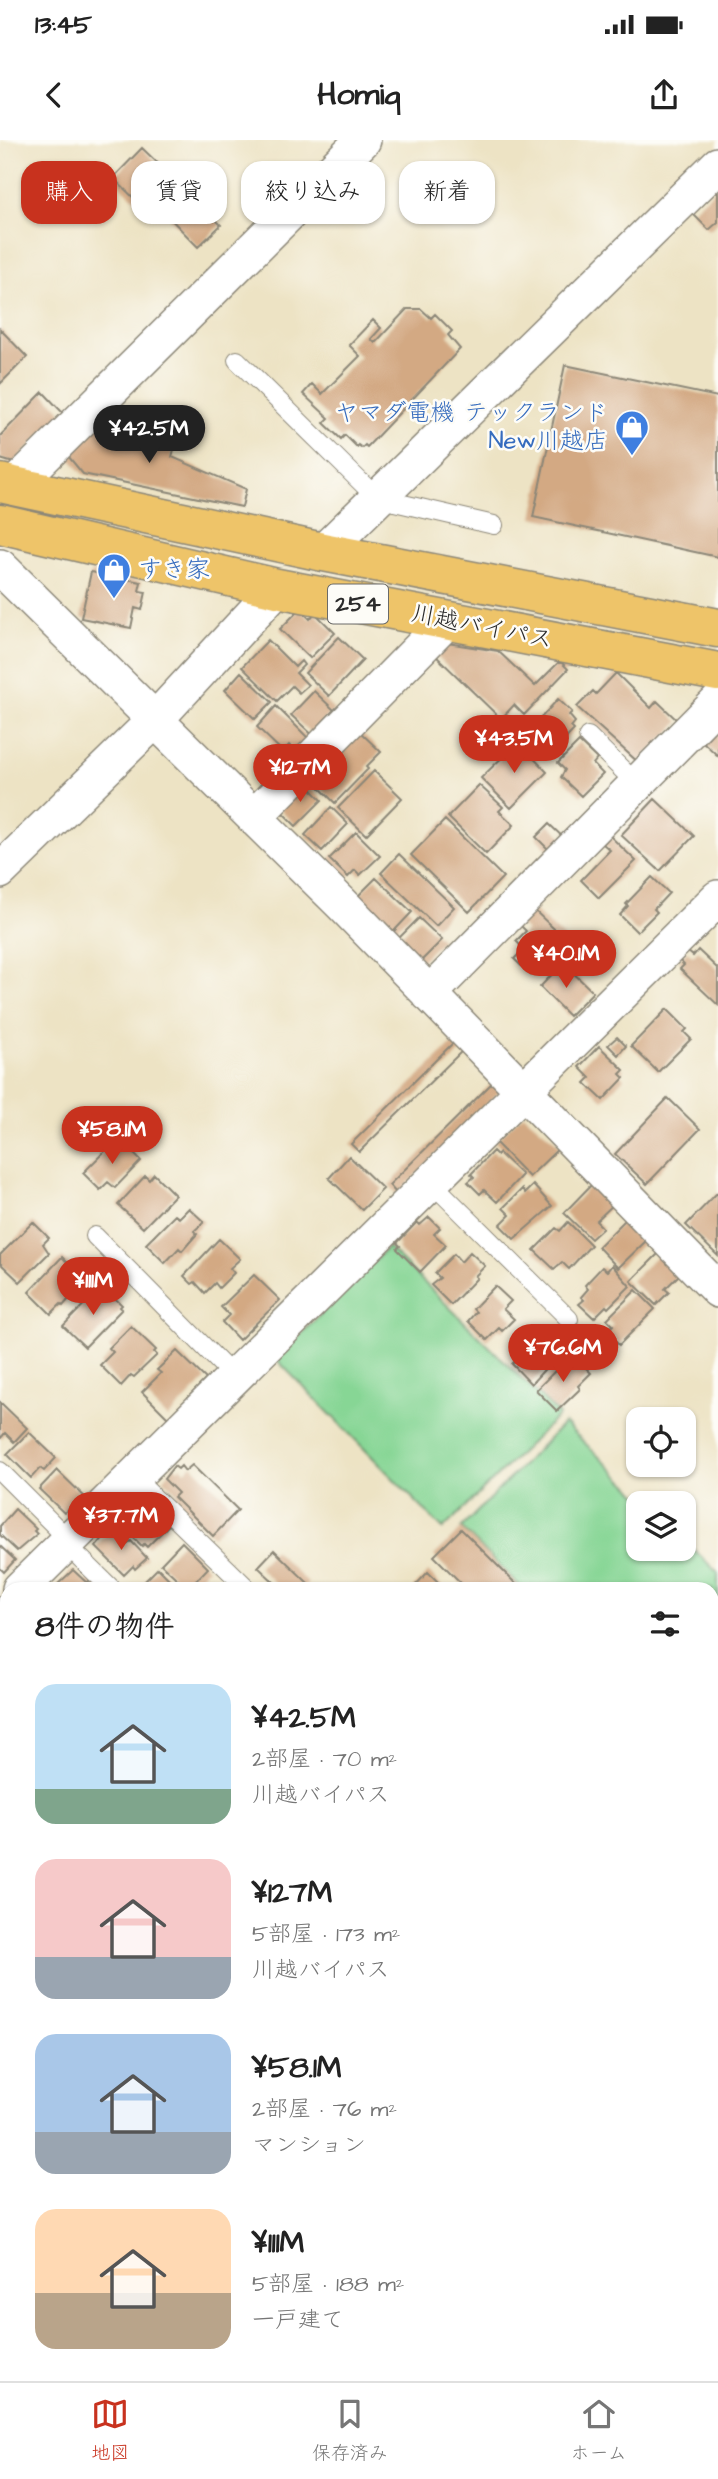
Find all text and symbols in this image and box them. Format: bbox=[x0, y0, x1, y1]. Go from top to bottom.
text: 13:45 bbox=[35, 7, 92, 43]
text: Homiq bbox=[317, 72, 401, 117]
icon: back bbox=[35, 76, 73, 114]
icon: share bbox=[645, 76, 683, 114]
chip: 購入 bbox=[21, 161, 117, 224]
chip: 賃貸 bbox=[131, 161, 227, 224]
chip: 絞り込み bbox=[241, 161, 385, 224]
chip: 新着 bbox=[399, 161, 495, 224]
place label: ヤマダ電機 テックランド New川越店 bbox=[334, 396, 608, 458]
pin: ¥42.5M bbox=[92, 406, 206, 465]
shop icon: ヤマダ電機 テックランド New川越店 bbox=[613, 408, 651, 457]
text: ¥42.5M bbox=[109, 412, 189, 444]
shop icon: すき家 bbox=[95, 551, 133, 600]
place label: すき家 bbox=[138, 553, 210, 587]
road number: 254 bbox=[328, 585, 388, 624]
street label: 川越バイパス bbox=[408, 597, 556, 657]
pin: ¥43.5M bbox=[457, 716, 571, 775]
text: ¥43.5M bbox=[475, 722, 553, 754]
pin: ¥127M bbox=[251, 744, 349, 804]
text: ¥127M bbox=[269, 751, 331, 783]
pin: ¥40.1M bbox=[509, 930, 623, 990]
text: ¥40.1M bbox=[532, 937, 600, 969]
pin: ¥58.1M bbox=[55, 1107, 169, 1166]
text: ¥58.1M bbox=[78, 1113, 146, 1145]
pin: ¥111M bbox=[44, 1258, 142, 1317]
text: ¥111M bbox=[73, 1264, 113, 1296]
pin: ¥76.6M bbox=[506, 1324, 620, 1384]
text: ¥76.6M bbox=[524, 1331, 602, 1363]
map controls bbox=[626, 1407, 696, 1561]
button: locate bbox=[626, 1407, 696, 1477]
button: layers bbox=[626, 1491, 696, 1561]
pin: ¥37.7M bbox=[64, 1492, 178, 1552]
text: ¥37.7M bbox=[84, 1499, 158, 1531]
icon: filters bbox=[646, 1605, 684, 1643]
text: 8件の物件 bbox=[35, 1606, 174, 1648]
text: ¥42.5M bbox=[252, 1697, 356, 1739]
icon: home bbox=[91, 1712, 175, 1796]
text: 2部屋 · 70 m² bbox=[252, 1743, 397, 1775]
text: 川越バイパス bbox=[252, 1779, 390, 1811]
text: ¥127M bbox=[252, 1872, 332, 1914]
icon: home bbox=[91, 1887, 175, 1971]
text: 5部屋 · 173 m² bbox=[252, 1918, 400, 1950]
text: 川越バイパス bbox=[252, 1954, 390, 1986]
text: ¥58.1M bbox=[252, 2047, 342, 2089]
icon: home bbox=[91, 2062, 175, 2146]
text: 2部屋 · 76 m² bbox=[252, 2093, 397, 2125]
text: マンション bbox=[252, 2129, 366, 2161]
text: ¥111M bbox=[252, 2222, 304, 2264]
icon: home bbox=[91, 2237, 175, 2321]
text: 5部屋 · 188 m² bbox=[252, 2268, 404, 2300]
text: 一戸建て bbox=[252, 2304, 344, 2336]
tab: 地図 bbox=[91, 2395, 129, 2467]
tab: 保存済み bbox=[312, 2395, 388, 2467]
tab: ホーム bbox=[570, 2395, 627, 2467]

